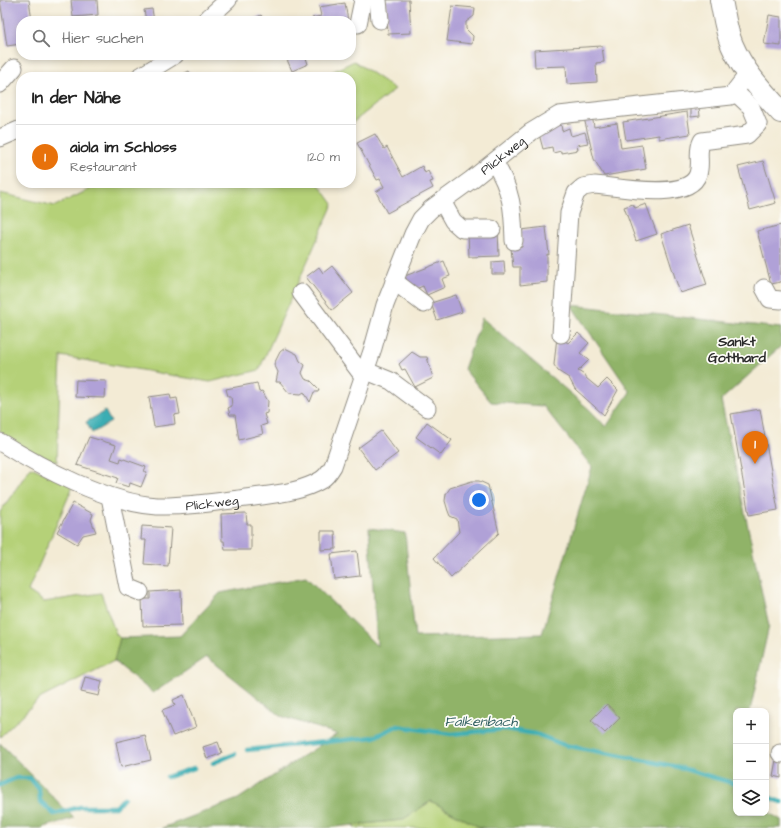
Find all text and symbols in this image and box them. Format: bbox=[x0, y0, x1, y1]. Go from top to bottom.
search box bbox=[16, 16, 356, 60]
icon: search bbox=[30, 27, 52, 49]
text: Hier suchen bbox=[62, 28, 143, 49]
text: In der Nähe bbox=[32, 86, 121, 110]
street label: Plickweg bbox=[477, 132, 530, 179]
text: aiola im Schloss bbox=[70, 137, 177, 158]
text: 1 bbox=[44, 148, 46, 166]
text: 120 m bbox=[307, 148, 340, 166]
text: Restaurant bbox=[70, 158, 137, 176]
district label: Sankt Gotthard bbox=[708, 332, 767, 368]
pin: 1 bbox=[742, 431, 768, 464]
your location bbox=[469, 490, 489, 510]
street label: Plickweg bbox=[185, 491, 240, 515]
map controls bbox=[733, 708, 769, 816]
button: + bbox=[733, 708, 769, 744]
water label: Falkenbach bbox=[445, 712, 519, 732]
button: − bbox=[733, 744, 769, 780]
button: layers bbox=[733, 780, 769, 816]

